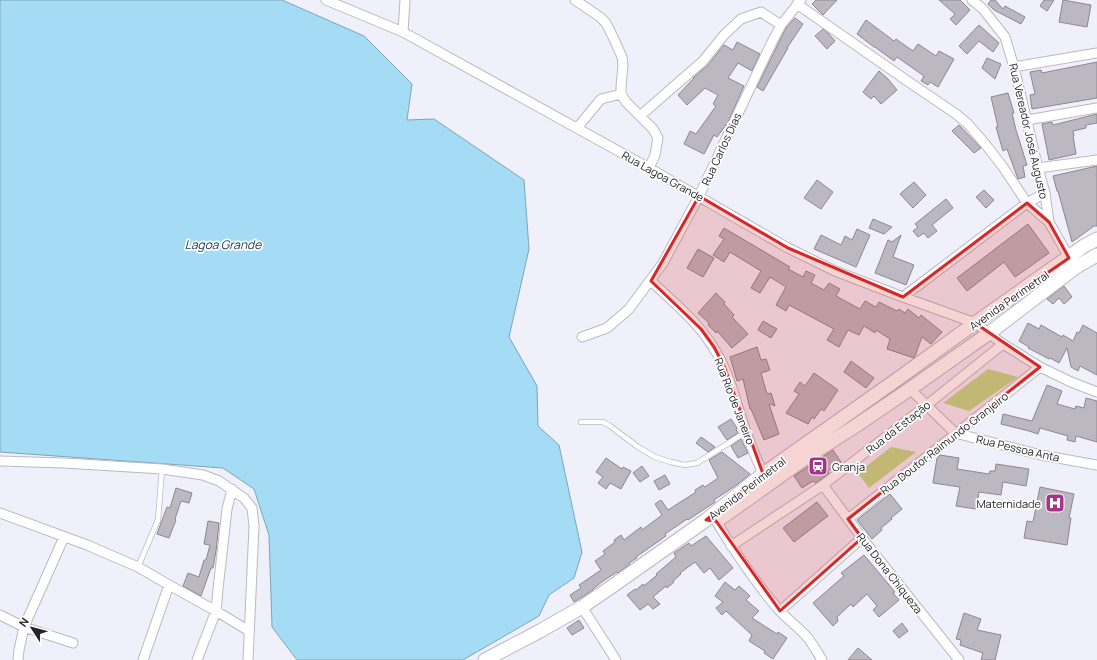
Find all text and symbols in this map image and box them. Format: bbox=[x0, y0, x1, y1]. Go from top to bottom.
street label: Rua Vereador José Augusto bbox=[1006, 62, 1052, 201]
street label: Rua Carlos Dias bbox=[698, 110, 744, 188]
street label: Rua Lagoa Grande bbox=[619, 147, 707, 205]
water label: Lagoa Grande bbox=[185, 236, 262, 253]
street label: Avenida Perimetral bbox=[966, 267, 1052, 333]
street label: Rua Rio de Janeiro bbox=[711, 355, 759, 447]
street label: Rua Doutor Raimundo Granjeiro bbox=[877, 388, 1011, 498]
street label: Rua da Estação bbox=[863, 397, 934, 457]
street label: Rua Pessoa Anta bbox=[975, 431, 1061, 465]
street label: Avenida Perimetral bbox=[705, 453, 789, 523]
station icon: Granja bbox=[807, 455, 829, 477]
place label: Granja bbox=[832, 459, 865, 474]
hospital icon: Maternidade bbox=[1044, 492, 1066, 514]
place label: Maternidade bbox=[976, 496, 1042, 511]
street label: Rua Dona Chiqueza bbox=[854, 530, 926, 616]
north arrow bbox=[12, 608, 52, 648]
text: N bbox=[15, 614, 32, 629]

